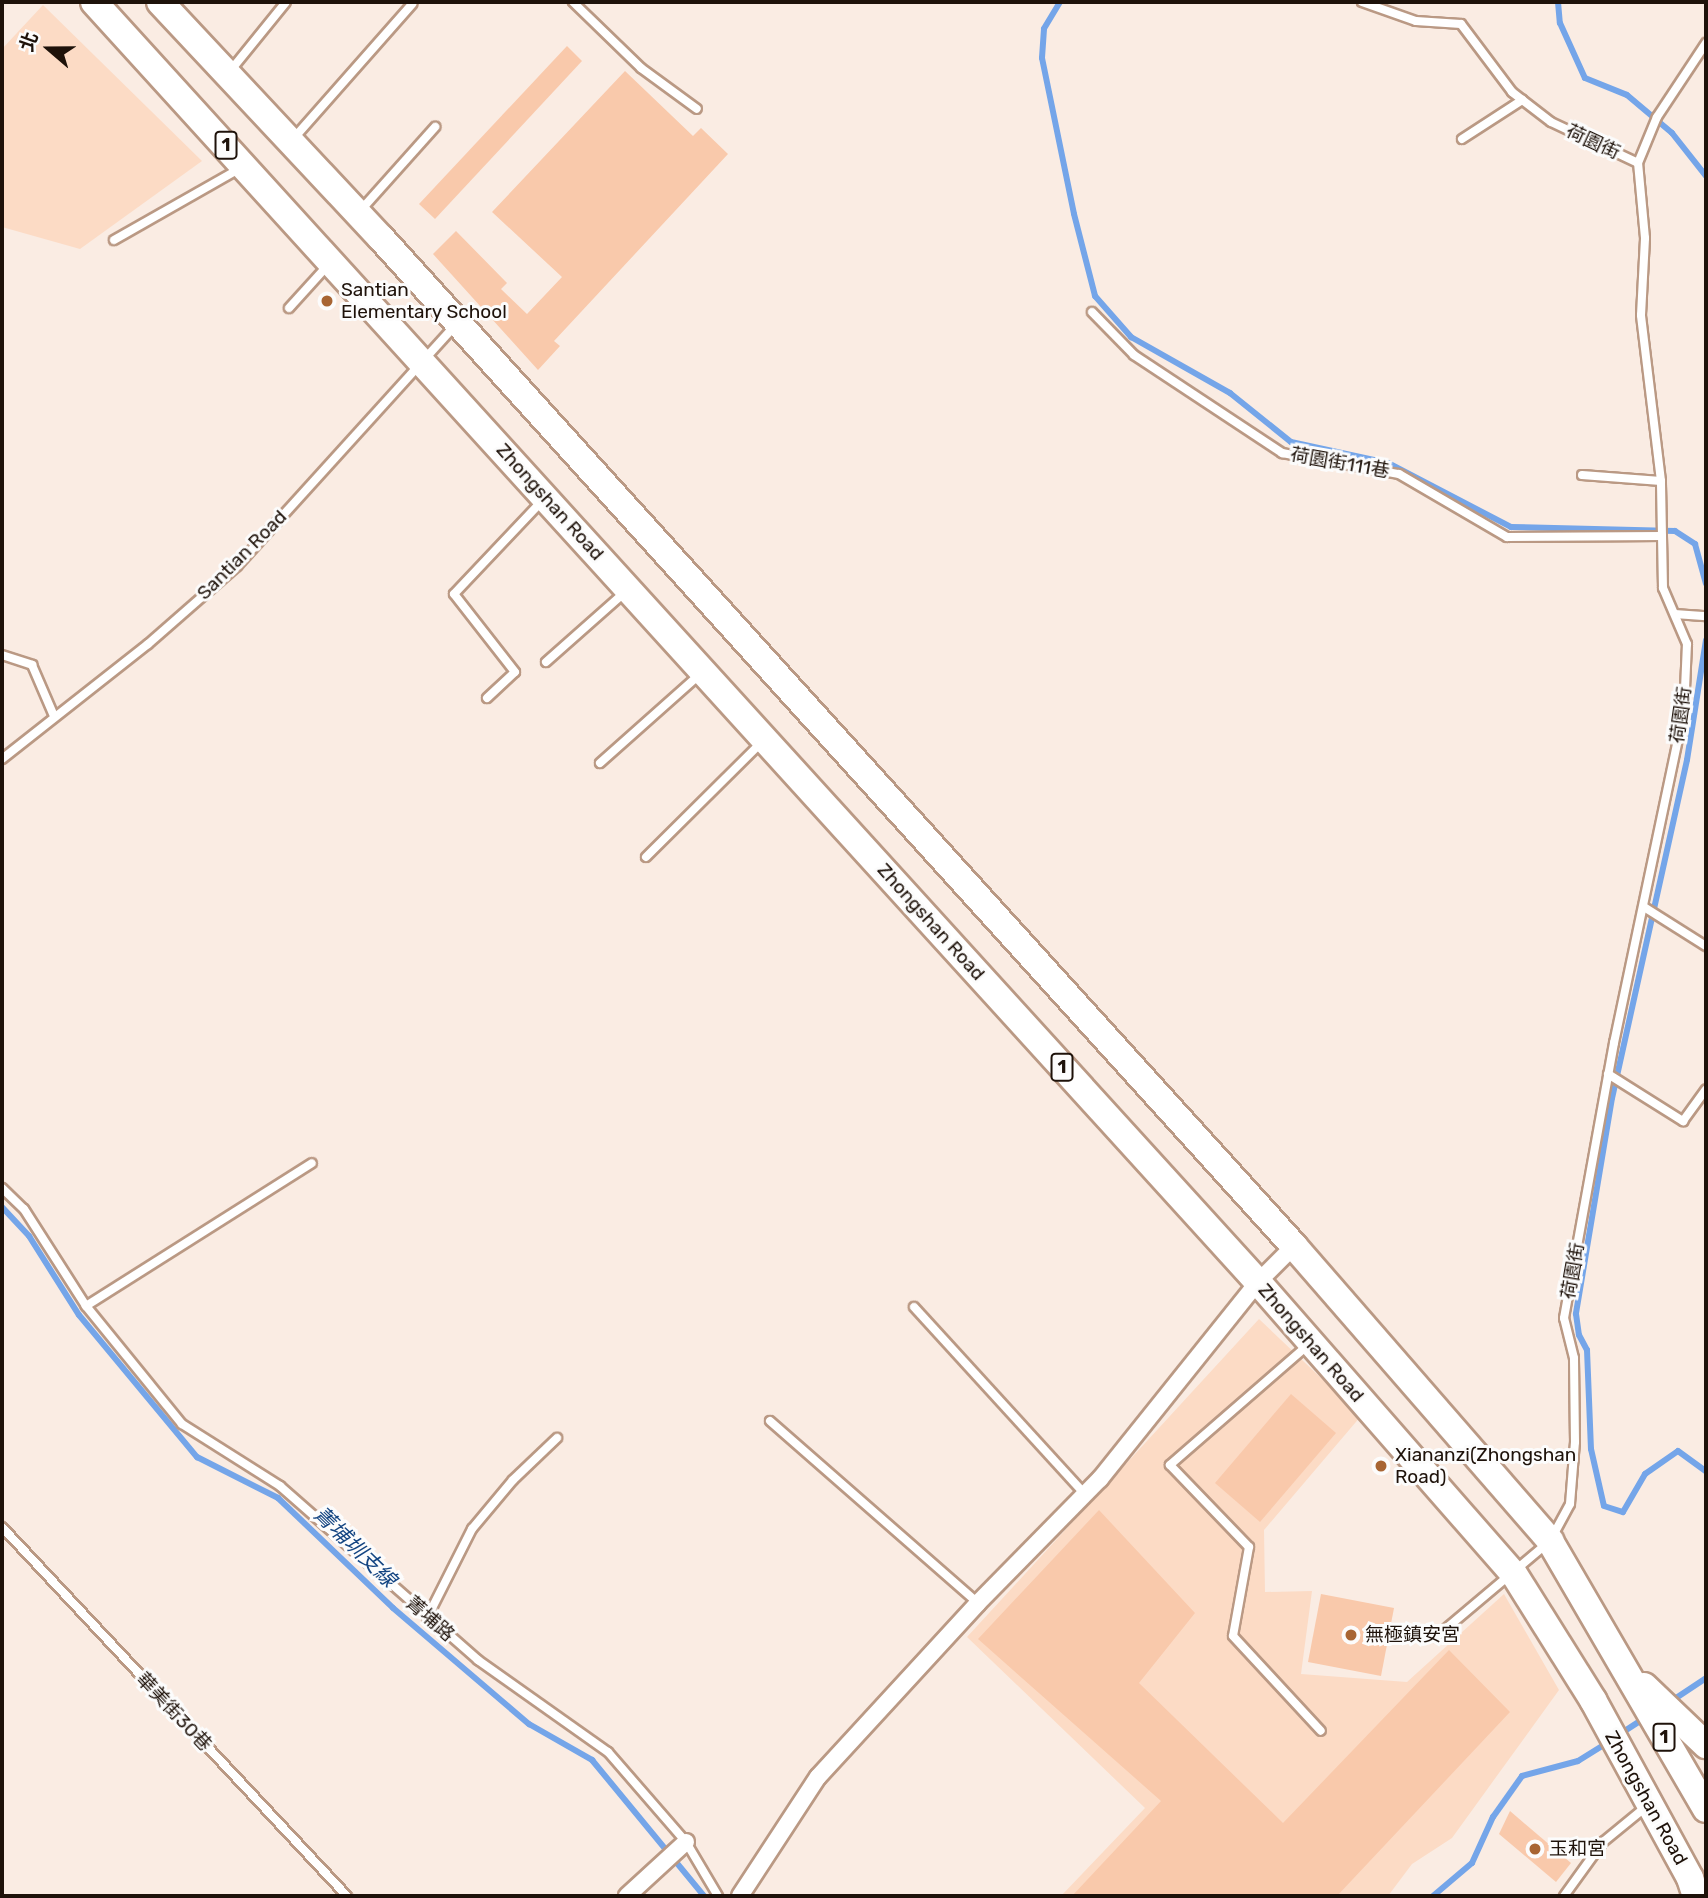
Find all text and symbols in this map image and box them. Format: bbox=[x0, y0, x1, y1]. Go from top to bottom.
north arrow bbox=[14, 14, 84, 84]
text: 北 bbox=[15, 29, 43, 55]
street label: 荷園街 bbox=[1562, 120, 1624, 164]
road number: 1 bbox=[214, 130, 238, 160]
place label: Santian Elementary School bbox=[341, 279, 507, 323]
marker: Santian Elementary School bbox=[319, 293, 335, 309]
street label: Zhongshan Road bbox=[491, 439, 609, 565]
street label: 荷園街111巷 bbox=[1289, 443, 1391, 483]
street label: Santian Road bbox=[192, 505, 292, 605]
street label: 荷園街 bbox=[1666, 685, 1696, 745]
street label: Zhongshan Road bbox=[872, 859, 990, 985]
road number: 1 bbox=[1050, 1052, 1074, 1082]
street label: 荷園街 bbox=[1557, 1241, 1589, 1301]
street label: Zhongshan Road bbox=[1253, 1279, 1369, 1407]
place label: Xiananzi(Zhongshan Road) bbox=[1395, 1444, 1576, 1488]
marker: Xiananzi(Zhongshan Road) bbox=[1373, 1458, 1389, 1474]
water label: 菁埔圳支線 bbox=[308, 1501, 402, 1593]
street label: 菁埔路 bbox=[401, 1592, 459, 1646]
place label: 無極鎮安宮 bbox=[1365, 1624, 1460, 1646]
marker: 無極鎮安宮 bbox=[1343, 1627, 1359, 1643]
street label: 華美街30巷 bbox=[132, 1668, 216, 1756]
road number: 1 bbox=[1652, 1722, 1676, 1752]
street label: Zhongshan Road bbox=[1600, 1727, 1692, 1869]
place label: 玉和宮 bbox=[1549, 1838, 1606, 1860]
marker: 玉和宮 bbox=[1527, 1841, 1543, 1857]

